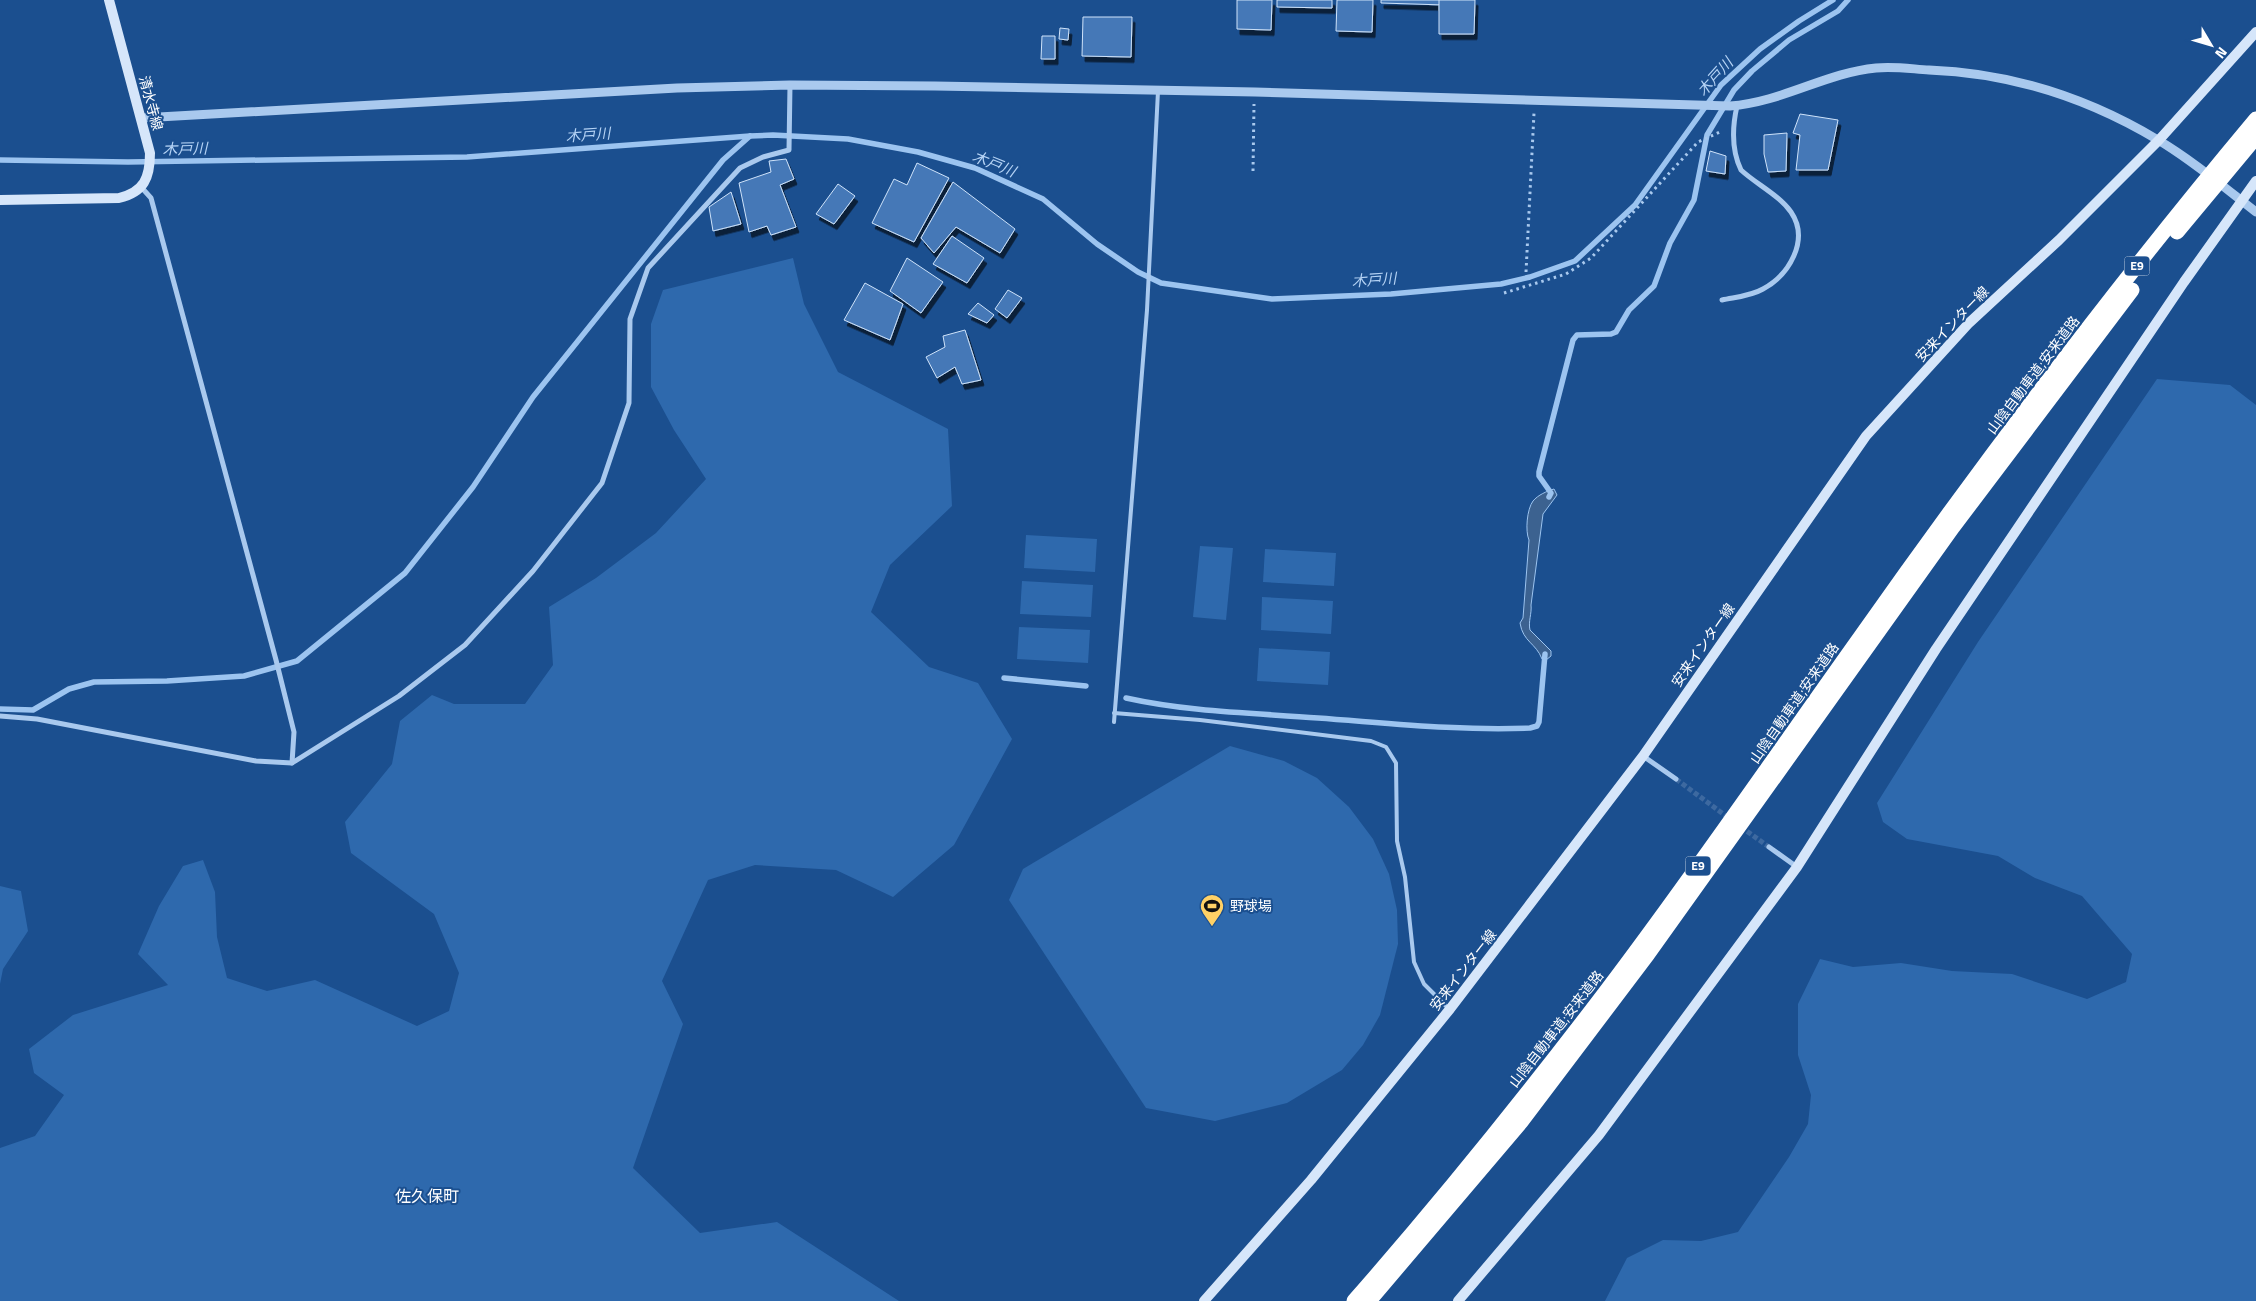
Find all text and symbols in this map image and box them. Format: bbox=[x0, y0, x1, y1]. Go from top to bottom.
north arrow bbox=[2186, 20, 2236, 70]
text: N bbox=[2210, 43, 2233, 64]
water label: 木戸川 bbox=[1691, 51, 1740, 101]
street label: 清水寺線 bbox=[134, 73, 169, 133]
water label: 木戸川 bbox=[565, 121, 613, 148]
water label: 木戸川 bbox=[162, 137, 210, 160]
water label: 木戸川 bbox=[969, 144, 1021, 183]
road number: E9 bbox=[2124, 256, 2150, 276]
water label: 木戸川 bbox=[1351, 266, 1399, 293]
street label: 安来インター線 bbox=[1910, 281, 1993, 366]
street label: 山陰自動車道;安来道路 bbox=[1981, 311, 2084, 438]
street label: 安来インター線 bbox=[1666, 599, 1739, 691]
street label: 山陰自動車道;安来道路 bbox=[1744, 638, 1843, 768]
road number: E9 bbox=[1686, 856, 1710, 876]
sports icon: 野球場 bbox=[1199, 893, 1225, 927]
place label: 野球場 bbox=[1230, 895, 1272, 916]
street label: 安来インター線 bbox=[1424, 925, 1501, 1015]
street label: 山陰自動車道;安来道路 bbox=[1503, 966, 1608, 1092]
district label: 佐久保町 bbox=[395, 1184, 459, 1208]

